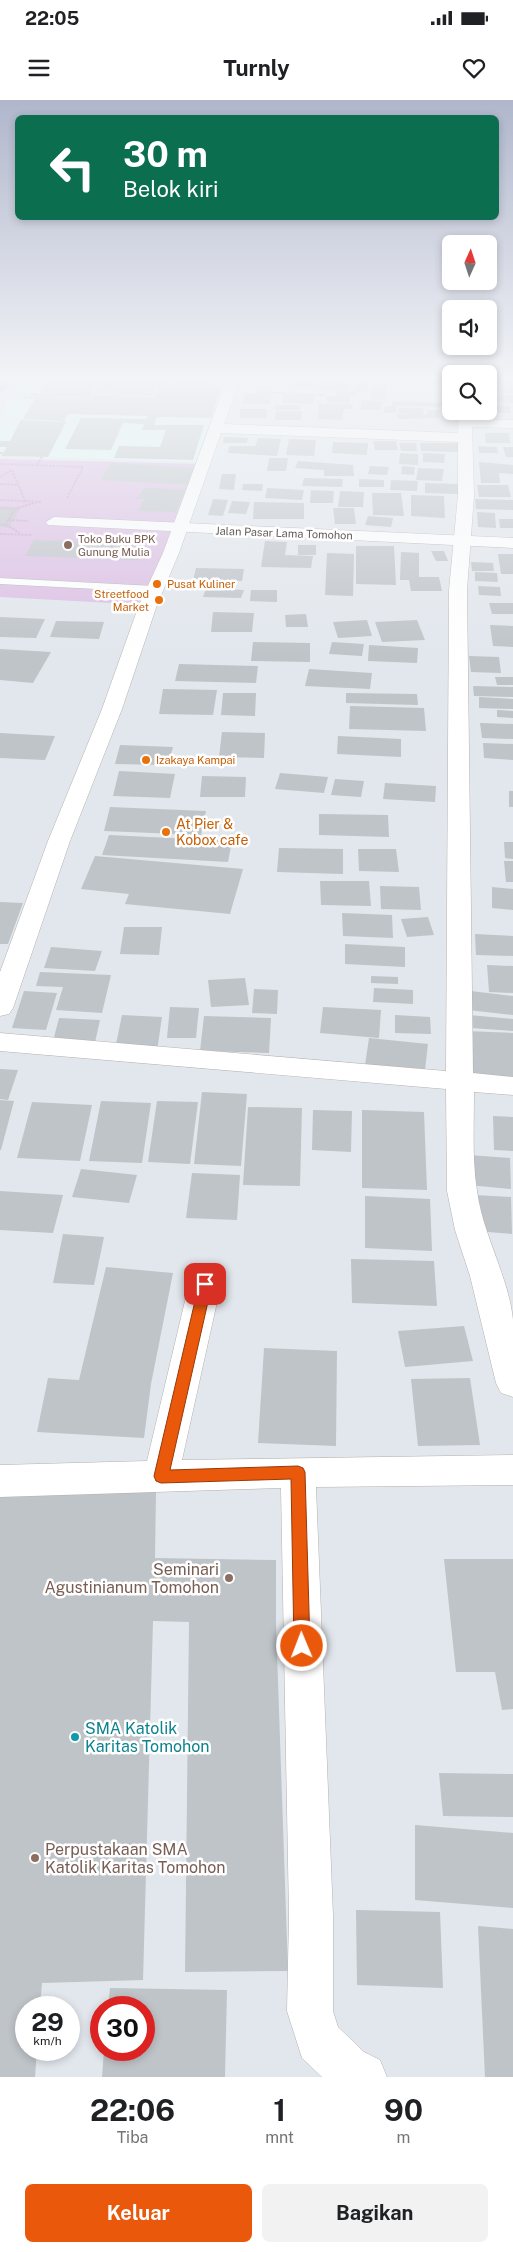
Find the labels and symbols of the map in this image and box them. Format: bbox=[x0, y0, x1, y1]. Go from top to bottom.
north arrow bbox=[442, 235, 498, 290]
street label: Jalan Pasar Lama Tomohon bbox=[215, 525, 353, 541]
place label: Toko Buku BPK Gunung Mulia bbox=[78, 533, 156, 558]
marker: Toko Buku BPK Gunung Mulia bbox=[62, 539, 74, 551]
marker: Pusat Kuliner bbox=[151, 578, 163, 590]
place label: Pusat Kuliner bbox=[167, 578, 235, 590]
place label: Streetfood Market bbox=[94, 588, 149, 613]
marker: Streetfood Market bbox=[153, 594, 165, 606]
marker: Izakaya Kampai bbox=[140, 754, 152, 766]
place label: Izakaya Kampai bbox=[156, 754, 235, 766]
place label: At Pier & Kobox cafe bbox=[176, 816, 248, 848]
marker: At Pier & Kobox cafe bbox=[160, 826, 172, 838]
pin bbox=[184, 1263, 226, 1305]
place label: Seminari Agustinianum Tomohon bbox=[44, 1560, 219, 1597]
marker: Seminari Agustinianum Tomohon bbox=[223, 1572, 235, 1584]
position arrow bbox=[275, 1619, 327, 1671]
place label: SMA Katolik Karitas Tomohon bbox=[85, 1719, 210, 1756]
marker: SMA Katolik Karitas Tomohon bbox=[69, 1731, 81, 1743]
place label: Perpustakaan SMA Katolik Karitas Tomohon bbox=[45, 1840, 226, 1877]
marker: Perpustakaan SMA Katolik Karitas Tomohon bbox=[29, 1852, 41, 1864]
speed limit sign: 30 bbox=[90, 1996, 155, 2061]

